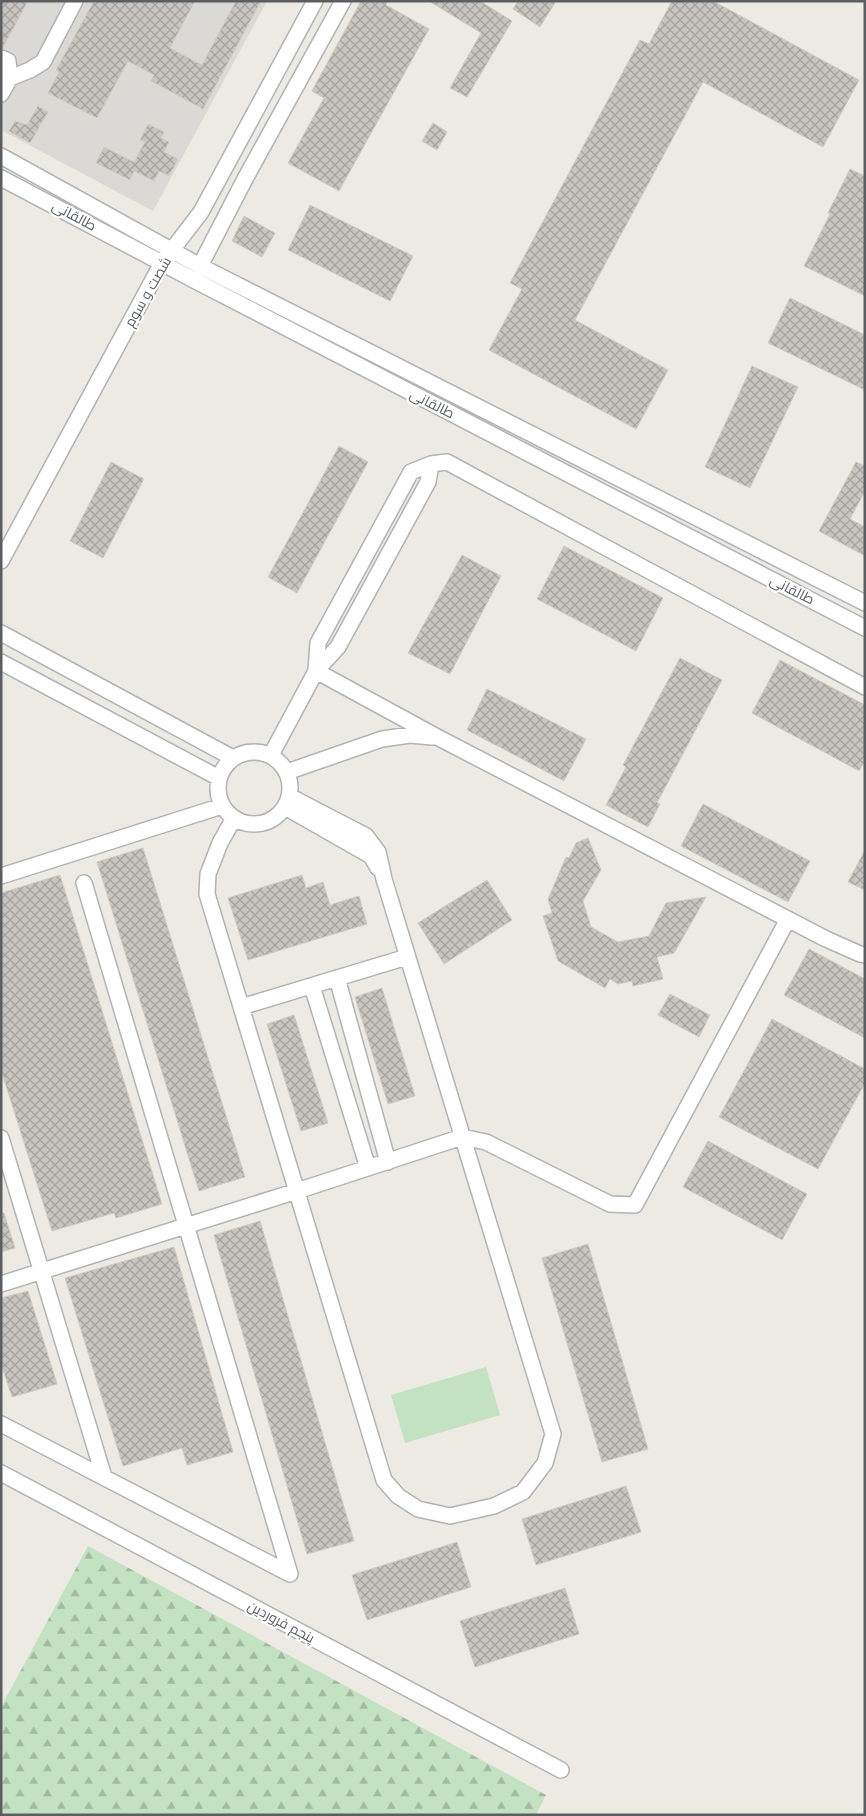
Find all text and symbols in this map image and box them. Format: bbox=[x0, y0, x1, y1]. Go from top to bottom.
street label: طالقانی bbox=[49, 196, 99, 236]
street label: شصت و سوم bbox=[120, 253, 176, 331]
street label: طالقانی bbox=[406, 385, 458, 423]
street label: طالقانی bbox=[766, 571, 818, 609]
street label: پنجم فروردین bbox=[244, 1596, 318, 1648]

